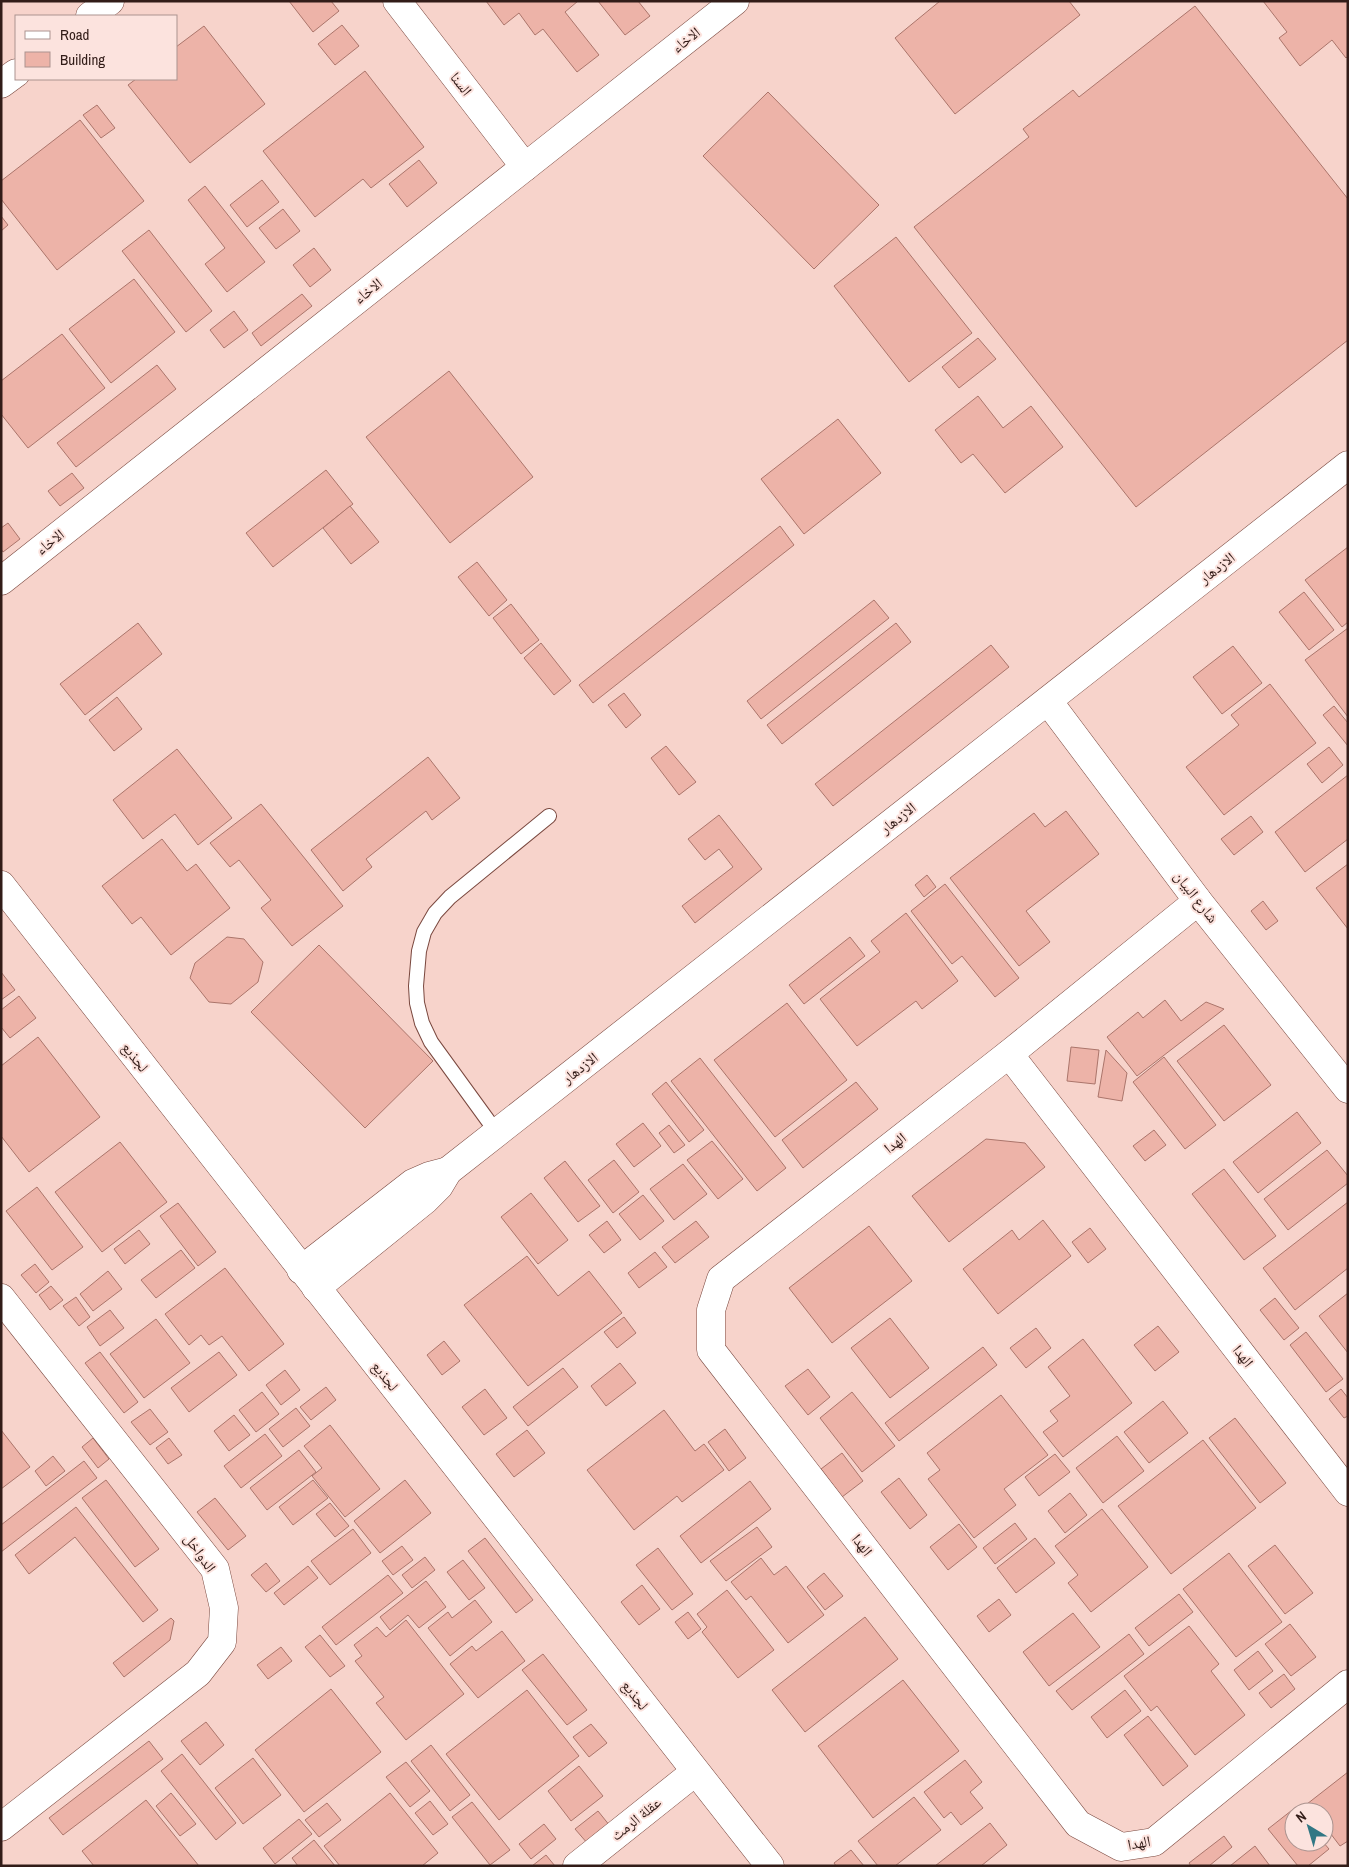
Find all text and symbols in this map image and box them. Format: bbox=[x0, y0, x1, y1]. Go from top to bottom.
legend bbox=[15, 15, 178, 80]
street label: الاخاء bbox=[667, 22, 704, 57]
text: Road bbox=[60, 24, 89, 45]
text: Building bbox=[60, 49, 105, 70]
street label: السنا bbox=[445, 67, 477, 100]
street label: الاخاء bbox=[349, 273, 386, 308]
street label: الاخاء bbox=[31, 524, 68, 559]
street label: الازدهار bbox=[1193, 547, 1239, 589]
street label: الازدهار bbox=[874, 797, 920, 839]
street label: شارع البيان bbox=[1169, 866, 1224, 927]
street label: لجذيع bbox=[117, 1037, 154, 1076]
street label: الازدهار bbox=[556, 1047, 602, 1089]
street label: الهدا bbox=[879, 1127, 910, 1158]
street label: الهدا bbox=[1228, 1340, 1259, 1371]
street label: لجذيع bbox=[367, 1356, 404, 1395]
street label: الدواخل bbox=[180, 1529, 221, 1576]
street label: الهدا bbox=[847, 1529, 878, 1560]
street label: لجذيع bbox=[617, 1675, 654, 1714]
street label: عقلة الرمث bbox=[606, 1792, 666, 1845]
north arrow bbox=[1284, 1802, 1334, 1852]
text: N bbox=[1292, 1807, 1310, 1826]
street label: الهدا bbox=[1126, 1830, 1152, 1855]

